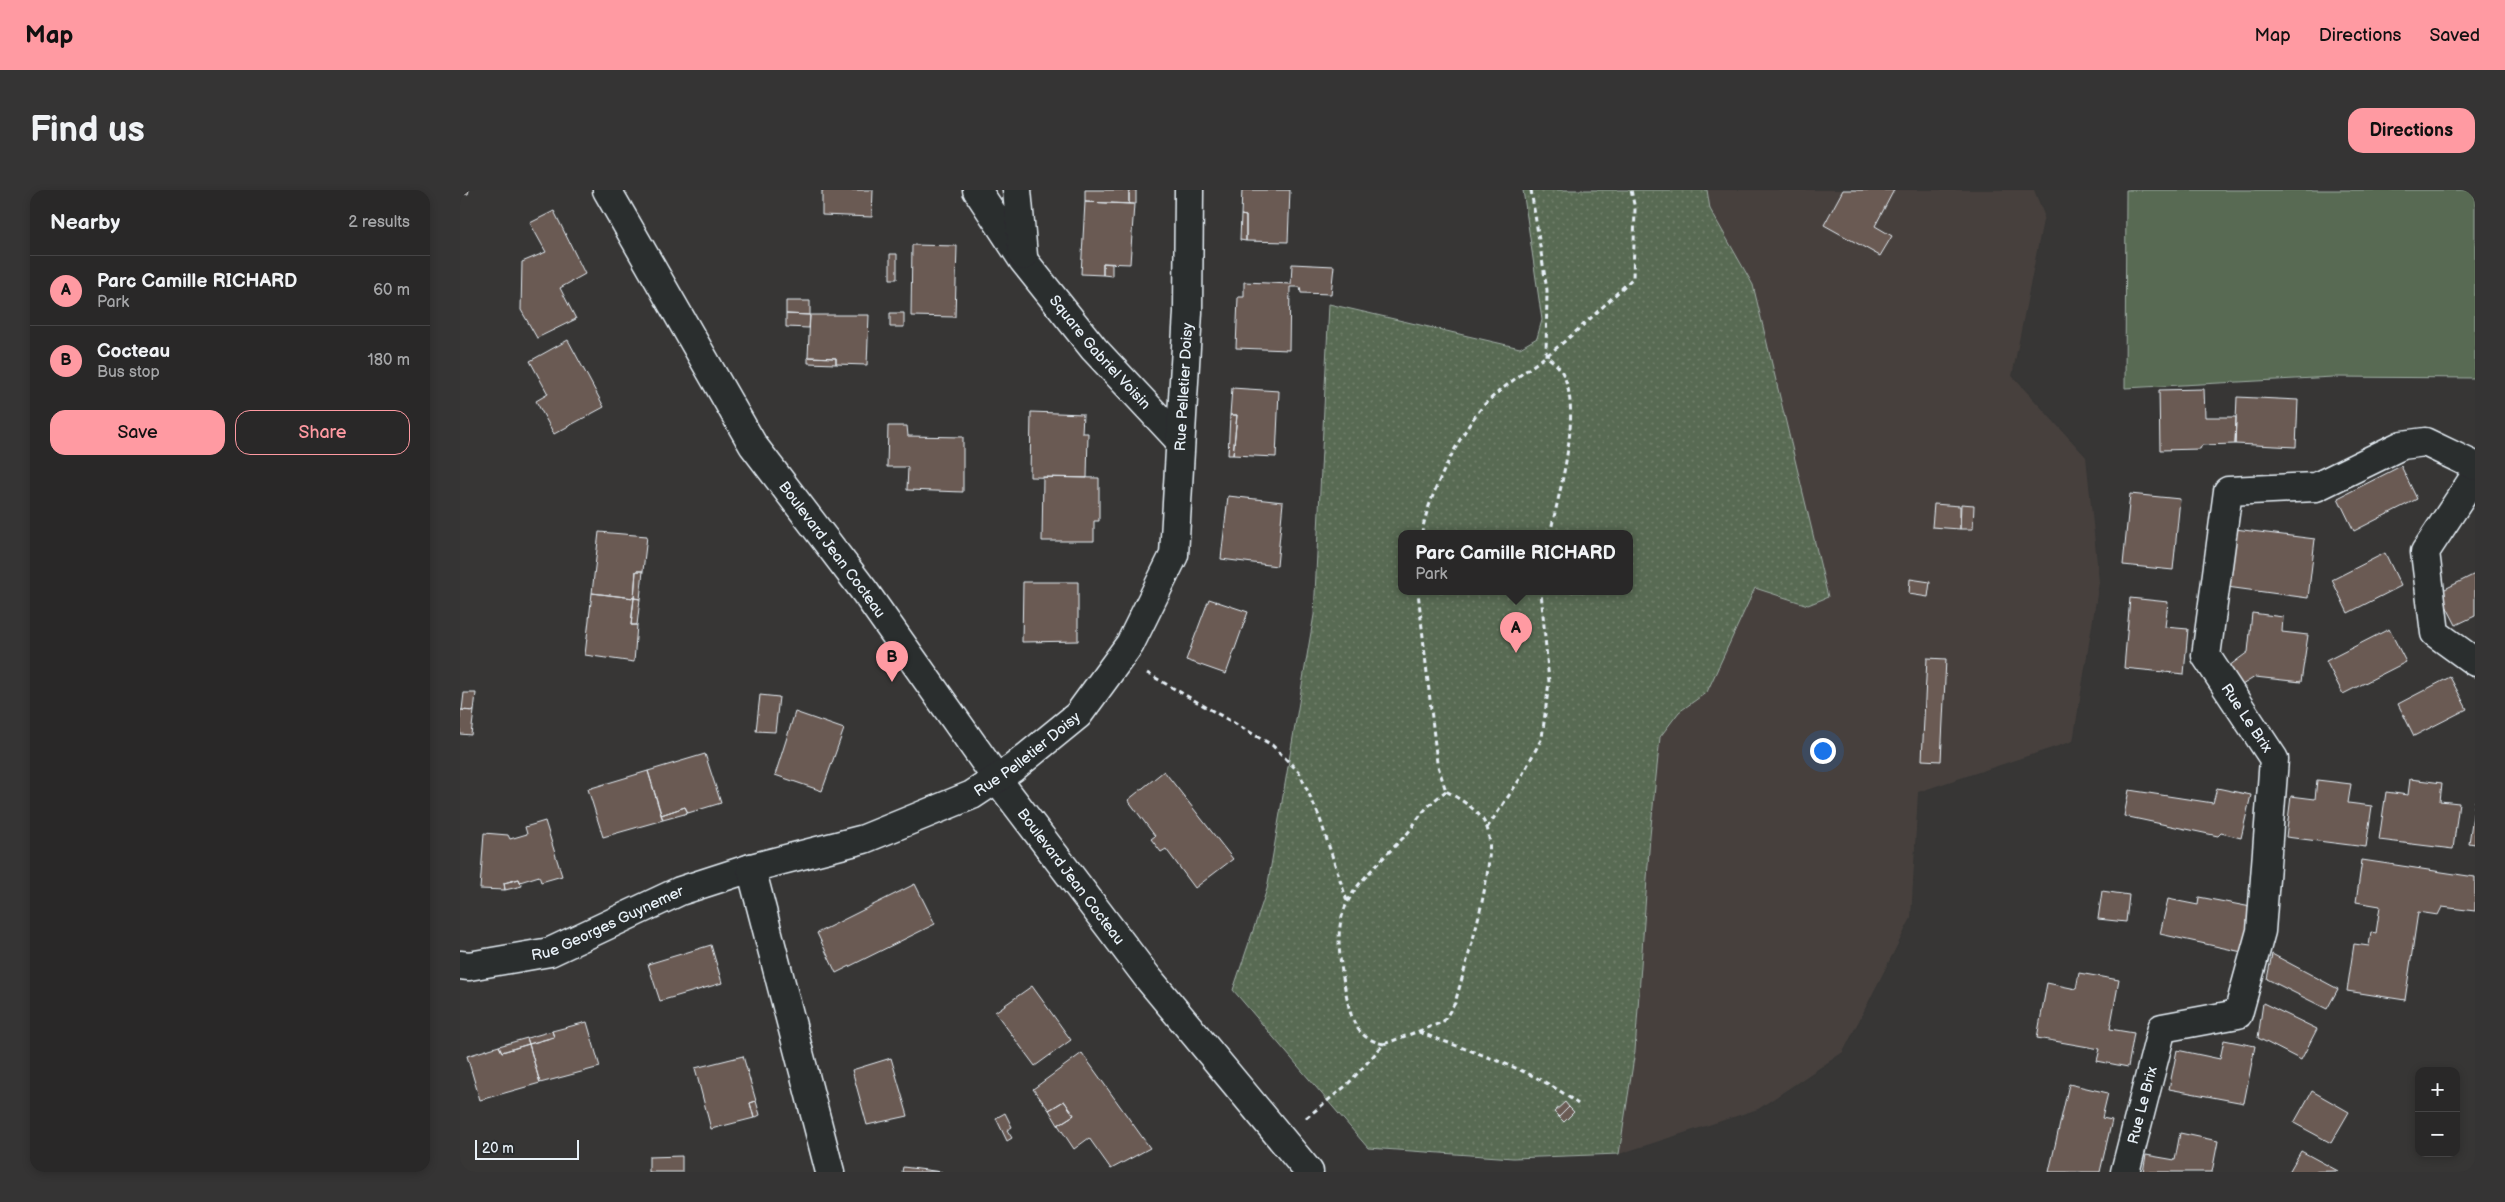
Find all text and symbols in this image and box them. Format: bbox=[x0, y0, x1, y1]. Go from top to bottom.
text: Map bbox=[25, 21, 73, 50]
text: Map bbox=[2255, 25, 2291, 46]
text: Directions bbox=[2319, 25, 2401, 46]
text: Saved bbox=[2429, 25, 2480, 46]
button: Directions bbox=[2348, 108, 2475, 153]
text: Find us bbox=[30, 109, 145, 152]
text: Nearby bbox=[50, 210, 120, 235]
text: 2 results bbox=[348, 213, 410, 232]
text: Parc Camille RICHARD bbox=[97, 270, 297, 293]
text: A bbox=[61, 281, 71, 300]
text: 60 m bbox=[373, 281, 410, 300]
street label: Square Gabriel Voisin bbox=[1045, 292, 1155, 414]
text: Park bbox=[97, 293, 129, 312]
street label: Rue Pelletier Doisy bbox=[1171, 322, 1197, 452]
text: Cocteau bbox=[97, 340, 170, 363]
text: B bbox=[60, 351, 72, 370]
text: 180 m bbox=[368, 351, 410, 370]
text: Bus stop bbox=[97, 363, 160, 382]
button: Save bbox=[50, 410, 225, 455]
button: Share bbox=[235, 410, 410, 455]
street label: Boulevard Jean Cocteau bbox=[774, 478, 889, 622]
popup bbox=[1398, 530, 1633, 595]
text: Parc Camille RICHARD bbox=[1415, 542, 1616, 565]
text: Park bbox=[1415, 565, 1447, 584]
pin: A bbox=[1500, 612, 1532, 653]
pin: B bbox=[876, 641, 908, 682]
street label: Rue Le Brix bbox=[2217, 680, 2277, 756]
street label: Rue Pelletier Doisy bbox=[971, 708, 1085, 801]
your location bbox=[1810, 738, 1836, 764]
street label: Boulevard Jean Cocteau bbox=[1013, 805, 1128, 949]
street label: Rue Georges Guynemer bbox=[530, 881, 686, 965]
street label: Rue Le Brix bbox=[2124, 1064, 2162, 1146]
map controls bbox=[2415, 1067, 2460, 1157]
button: + bbox=[2415, 1067, 2460, 1112]
button: − bbox=[2415, 1112, 2460, 1157]
scale bar bbox=[475, 1137, 579, 1160]
text: 20 m bbox=[482, 1140, 514, 1157]

